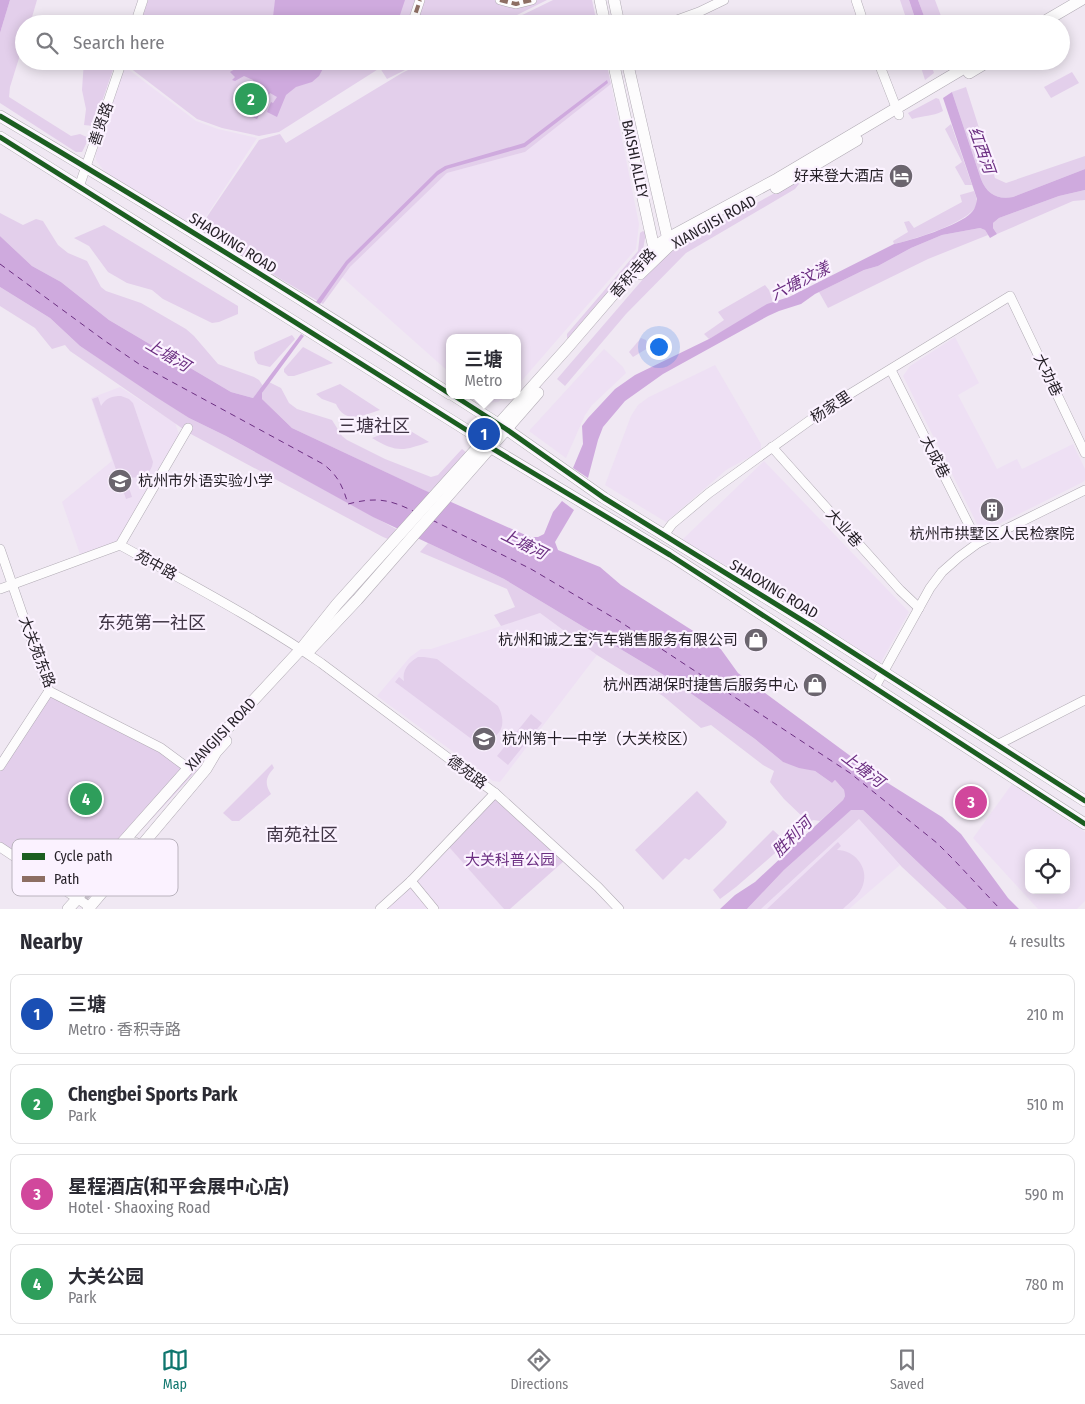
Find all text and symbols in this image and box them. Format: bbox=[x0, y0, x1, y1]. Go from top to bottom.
search box bbox=[15, 15, 1070, 70]
icon: search bbox=[33, 29, 61, 57]
text: Search here bbox=[73, 31, 165, 54]
pin: 2 bbox=[235, 80, 267, 118]
street label: 善贤路 bbox=[85, 100, 117, 148]
street label: BAISHI ALLEY bbox=[618, 118, 652, 200]
water label: 红西河 bbox=[965, 124, 1000, 179]
hotel icon: 好来登大酒店 bbox=[888, 163, 914, 189]
place label: 好来登大酒店 bbox=[794, 167, 884, 185]
street label: XIANGJISI ROAD bbox=[669, 191, 759, 253]
street label: SHAOXING ROAD bbox=[186, 209, 280, 277]
street label: 香积寺路 bbox=[606, 245, 660, 301]
water label: 六塘汶漾 bbox=[767, 257, 835, 304]
water label: 上塘河 bbox=[143, 334, 196, 377]
popup bbox=[446, 334, 521, 399]
your location bbox=[646, 334, 672, 360]
text: 三塘 bbox=[464, 348, 502, 371]
street label: 大功巷 bbox=[1030, 351, 1066, 399]
text: Metro bbox=[464, 371, 503, 390]
street label: 杨家里 bbox=[807, 387, 855, 427]
district label: 三塘社区 bbox=[338, 415, 410, 437]
pin: 1 bbox=[468, 415, 500, 453]
street label: 大成巷 bbox=[917, 433, 953, 481]
school or university icon: 杭州市外语实验小学 bbox=[107, 468, 133, 494]
place label: 杭州市外语实验小学 bbox=[138, 472, 273, 490]
building icon: 杭州市拱墅区人民检察院 bbox=[979, 497, 1005, 523]
street label: 大业巷 bbox=[822, 505, 866, 551]
water label: 上塘河 bbox=[498, 525, 552, 565]
place label: 杭州市拱墅区人民检察院 bbox=[909, 525, 1075, 543]
street label: 苑中路 bbox=[132, 546, 180, 584]
street label: SHAOXING ROAD bbox=[727, 556, 821, 622]
district label: 东苑第一社区 bbox=[98, 612, 206, 634]
street label: 大关苑东路 bbox=[15, 614, 59, 690]
shop icon: 杭州和诚之宝汽车销售服务有限公司 bbox=[743, 627, 769, 653]
place label: 杭州和诚之宝汽车销售服务有限公司 bbox=[498, 631, 738, 649]
shop icon: 杭州西湖保时捷售后服务中心 bbox=[802, 672, 828, 698]
place label: 杭州西湖保时捷售后服务中心 bbox=[603, 676, 798, 694]
street label: XIANGJISI ROAD bbox=[182, 694, 260, 774]
school or university icon: 杭州第十一中学（大关校区） bbox=[471, 726, 497, 752]
place label: 杭州第十一中学（大关校区） bbox=[502, 730, 697, 748]
water label: 上塘河 bbox=[838, 747, 890, 793]
street label: 德苑路 bbox=[444, 751, 490, 793]
pin: 4 bbox=[70, 780, 102, 818]
pin: 3 bbox=[955, 783, 987, 821]
water label: 胜利河 bbox=[768, 811, 818, 861]
district label: 南苑社区 bbox=[266, 824, 338, 846]
legend bbox=[12, 839, 178, 896]
text: Cycle path bbox=[54, 848, 113, 865]
map controls bbox=[1025, 849, 1070, 894]
button: locate bbox=[1025, 849, 1070, 894]
park label: 大关科普公园 bbox=[465, 851, 555, 869]
text: Path bbox=[54, 871, 79, 888]
text: Nearby bbox=[20, 929, 82, 955]
text: 4 results bbox=[1009, 932, 1065, 951]
text: 三塘 bbox=[68, 993, 106, 1016]
text: 1 bbox=[34, 1005, 40, 1024]
text: 210 m bbox=[1027, 1005, 1064, 1024]
text: Metro · 香积寺路 bbox=[68, 1020, 181, 1039]
text: Chengbei Sports Park bbox=[68, 1083, 237, 1106]
text: 2 bbox=[33, 1095, 41, 1114]
text: 510 m bbox=[1027, 1095, 1064, 1114]
text: Park bbox=[68, 1106, 96, 1125]
text: 星程酒店(和平会展中心店) bbox=[68, 1175, 288, 1198]
text: 3 bbox=[33, 1185, 41, 1204]
text: 590 m bbox=[1025, 1185, 1064, 1204]
text: Hotel · Shaoxing Road bbox=[68, 1198, 211, 1217]
text: 大关公园 bbox=[68, 1265, 144, 1288]
text: 4 bbox=[33, 1275, 41, 1294]
text: 780 m bbox=[1025, 1275, 1064, 1294]
text: Park bbox=[68, 1288, 96, 1307]
tab: Map bbox=[161, 1346, 189, 1393]
tab: Directions bbox=[510, 1346, 568, 1393]
tab: Saved bbox=[890, 1346, 924, 1393]

